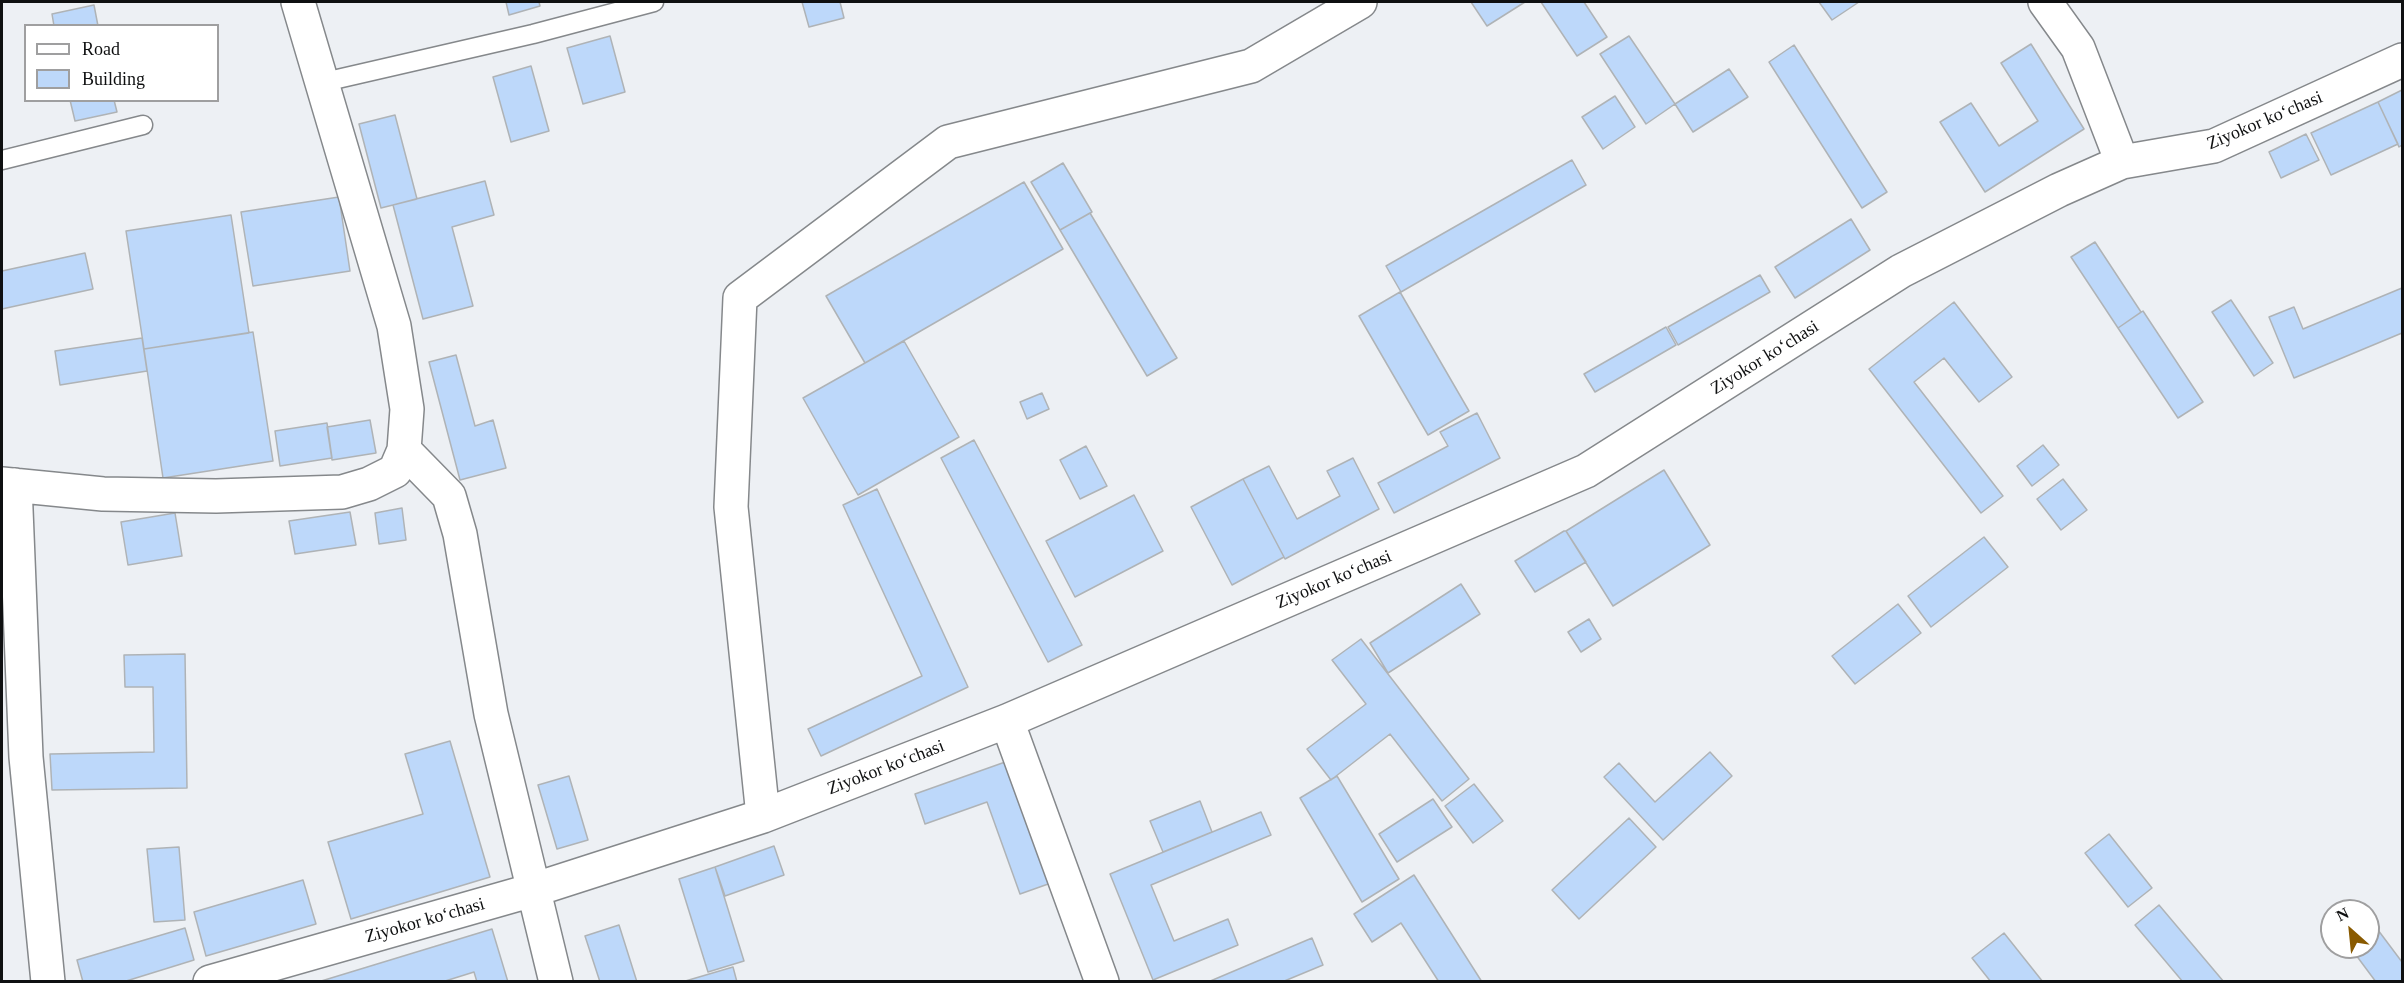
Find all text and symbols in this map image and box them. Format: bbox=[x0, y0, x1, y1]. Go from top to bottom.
legend bbox=[24, 24, 219, 102]
text: Road bbox=[82, 39, 120, 59]
text: Building bbox=[82, 69, 145, 89]
street label: Ziyokor koʻchasi bbox=[2204, 87, 2326, 155]
street label: Ziyokor koʻchasi bbox=[1707, 316, 1823, 400]
street label: Ziyokor koʻchasi bbox=[1273, 546, 1395, 614]
street label: Ziyokor koʻchasi bbox=[824, 736, 948, 800]
street label: Ziyokor koʻchasi bbox=[363, 894, 487, 948]
north arrow bbox=[2320, 899, 2380, 959]
text: N bbox=[2333, 904, 2352, 924]

